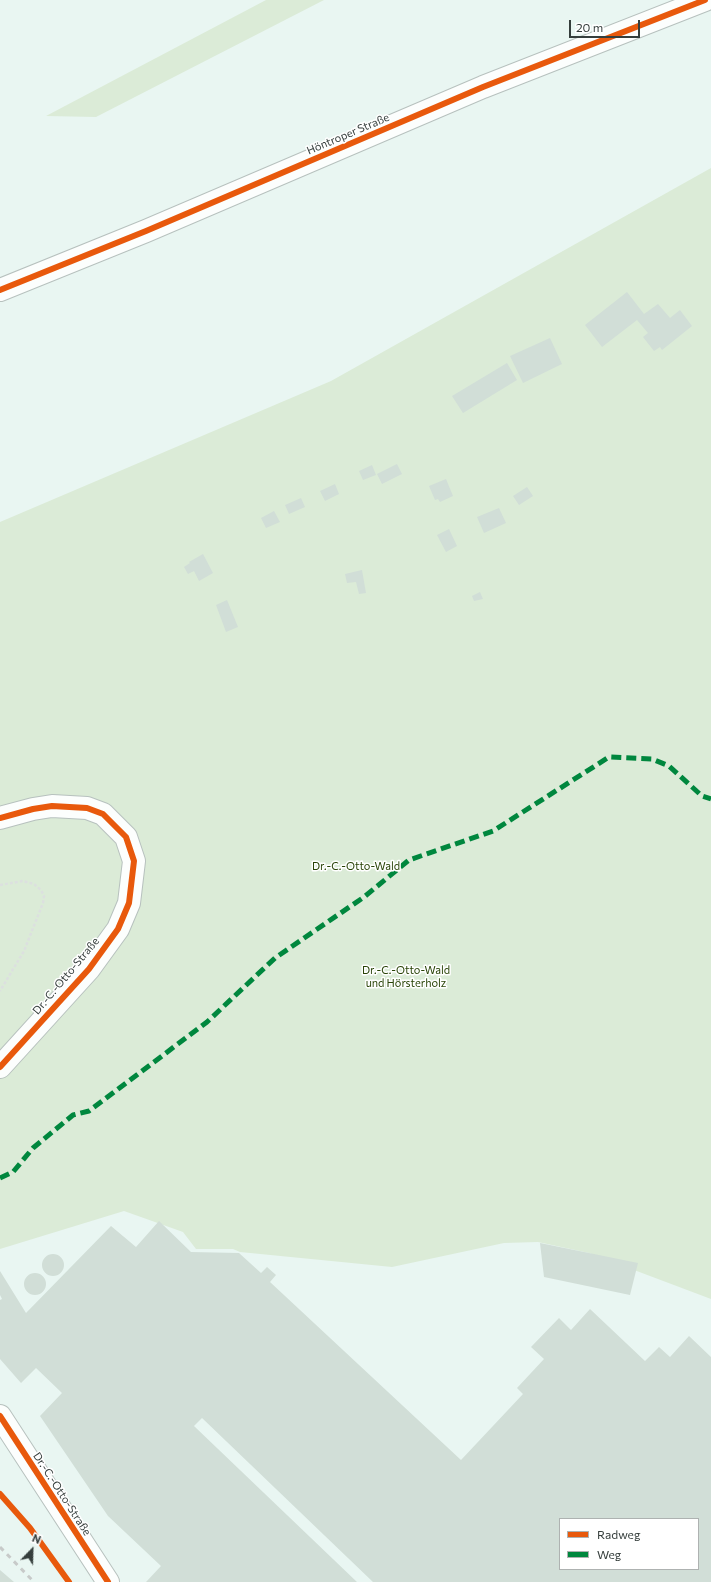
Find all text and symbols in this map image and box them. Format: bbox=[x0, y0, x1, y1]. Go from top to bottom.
scale bar bbox=[571, 12, 642, 38]
text: 20 m bbox=[576, 20, 603, 34]
street label: Höntroper Straße bbox=[305, 111, 391, 157]
park label: Dr.-C.-Otto-Wald bbox=[312, 859, 400, 873]
street label: Dr.-C.-Otto-Straße bbox=[30, 935, 102, 1017]
park label: Dr.-C.-Otto-Wald und Hörsterholz bbox=[362, 963, 450, 989]
street label: Dr.-C.-Otto-Straße bbox=[30, 1450, 94, 1538]
legend bbox=[559, 1518, 699, 1570]
text: Radweg bbox=[597, 1527, 640, 1541]
north arrow bbox=[12, 1530, 52, 1570]
text: N bbox=[31, 1531, 43, 1546]
text: Weg bbox=[597, 1547, 621, 1561]

